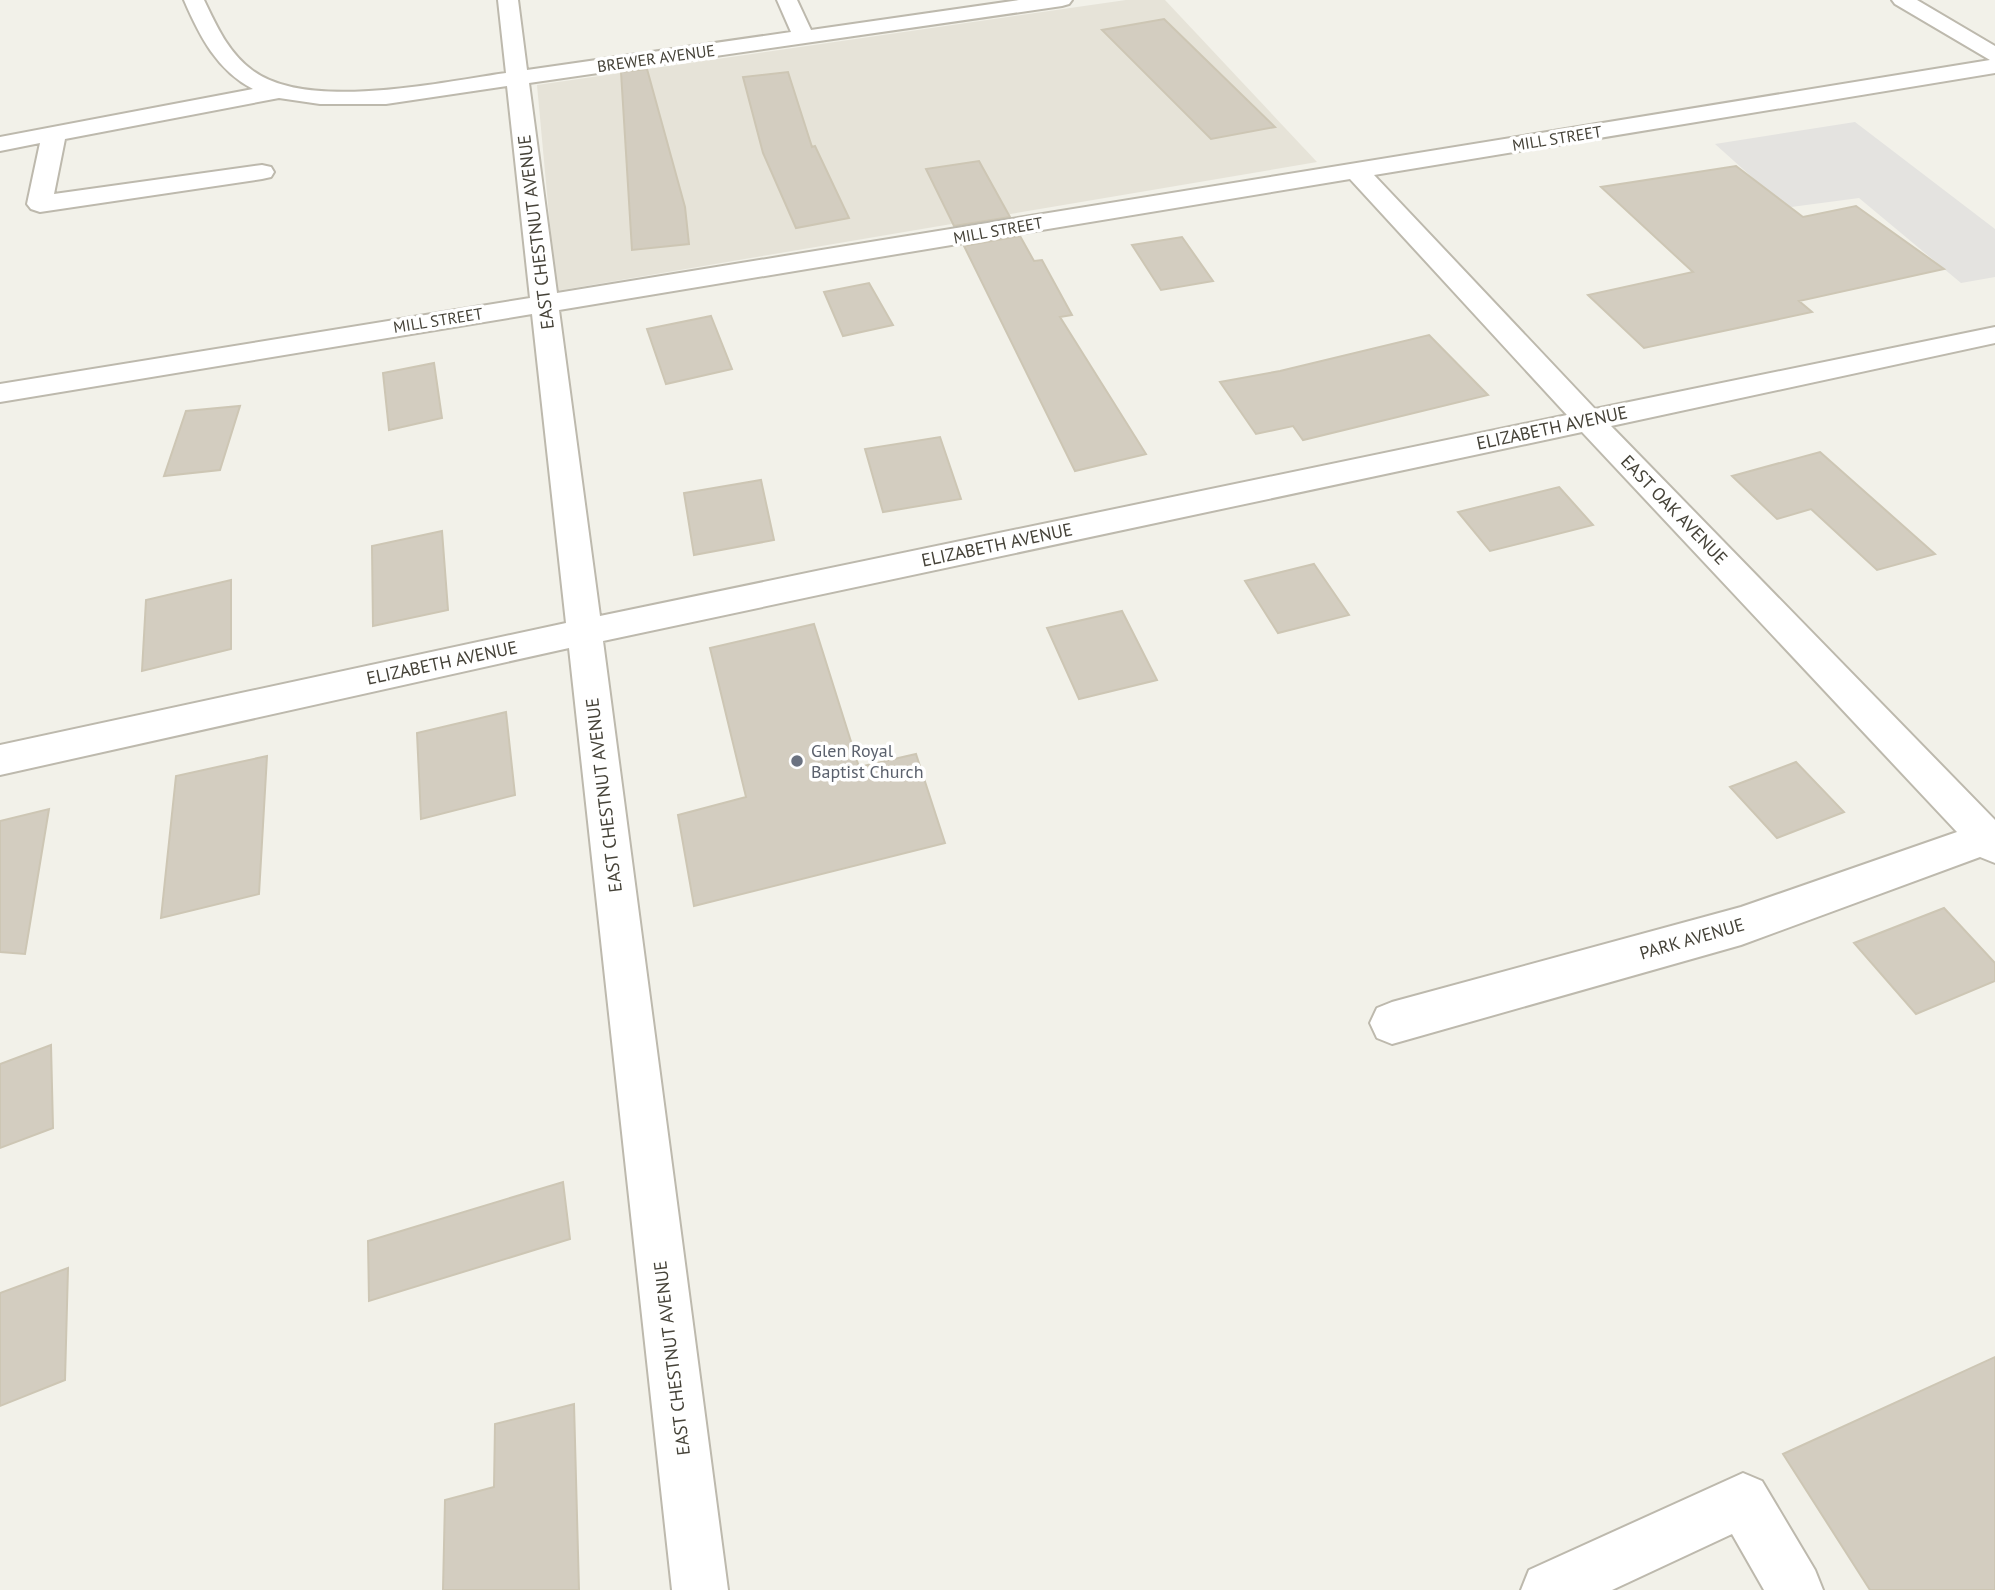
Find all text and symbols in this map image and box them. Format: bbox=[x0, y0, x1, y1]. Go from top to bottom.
street label: BREWER AVENUE bbox=[596, 40, 716, 76]
street label: MILL STREET bbox=[1511, 121, 1603, 155]
street label: EAST CHESTNUT AVENUE bbox=[512, 133, 559, 331]
street label: MILL STREET bbox=[952, 212, 1044, 248]
street label: MILL STREET bbox=[392, 303, 484, 337]
street label: ELIZABETH AVENUE bbox=[1474, 400, 1629, 455]
street label: EAST OAK AVENUE bbox=[1616, 450, 1733, 569]
street label: ELIZABETH AVENUE bbox=[919, 517, 1074, 572]
street label: ELIZABETH AVENUE bbox=[364, 635, 519, 690]
street label: EAST CHESTNUT AVENUE bbox=[580, 696, 627, 894]
place label: Glen Royal Baptist Church bbox=[811, 739, 924, 783]
marker: Glen Royal Baptist Church bbox=[789, 753, 805, 769]
street label: PARK AVENUE bbox=[1637, 913, 1747, 964]
street label: EAST CHESTNUT AVENUE bbox=[648, 1259, 695, 1457]

